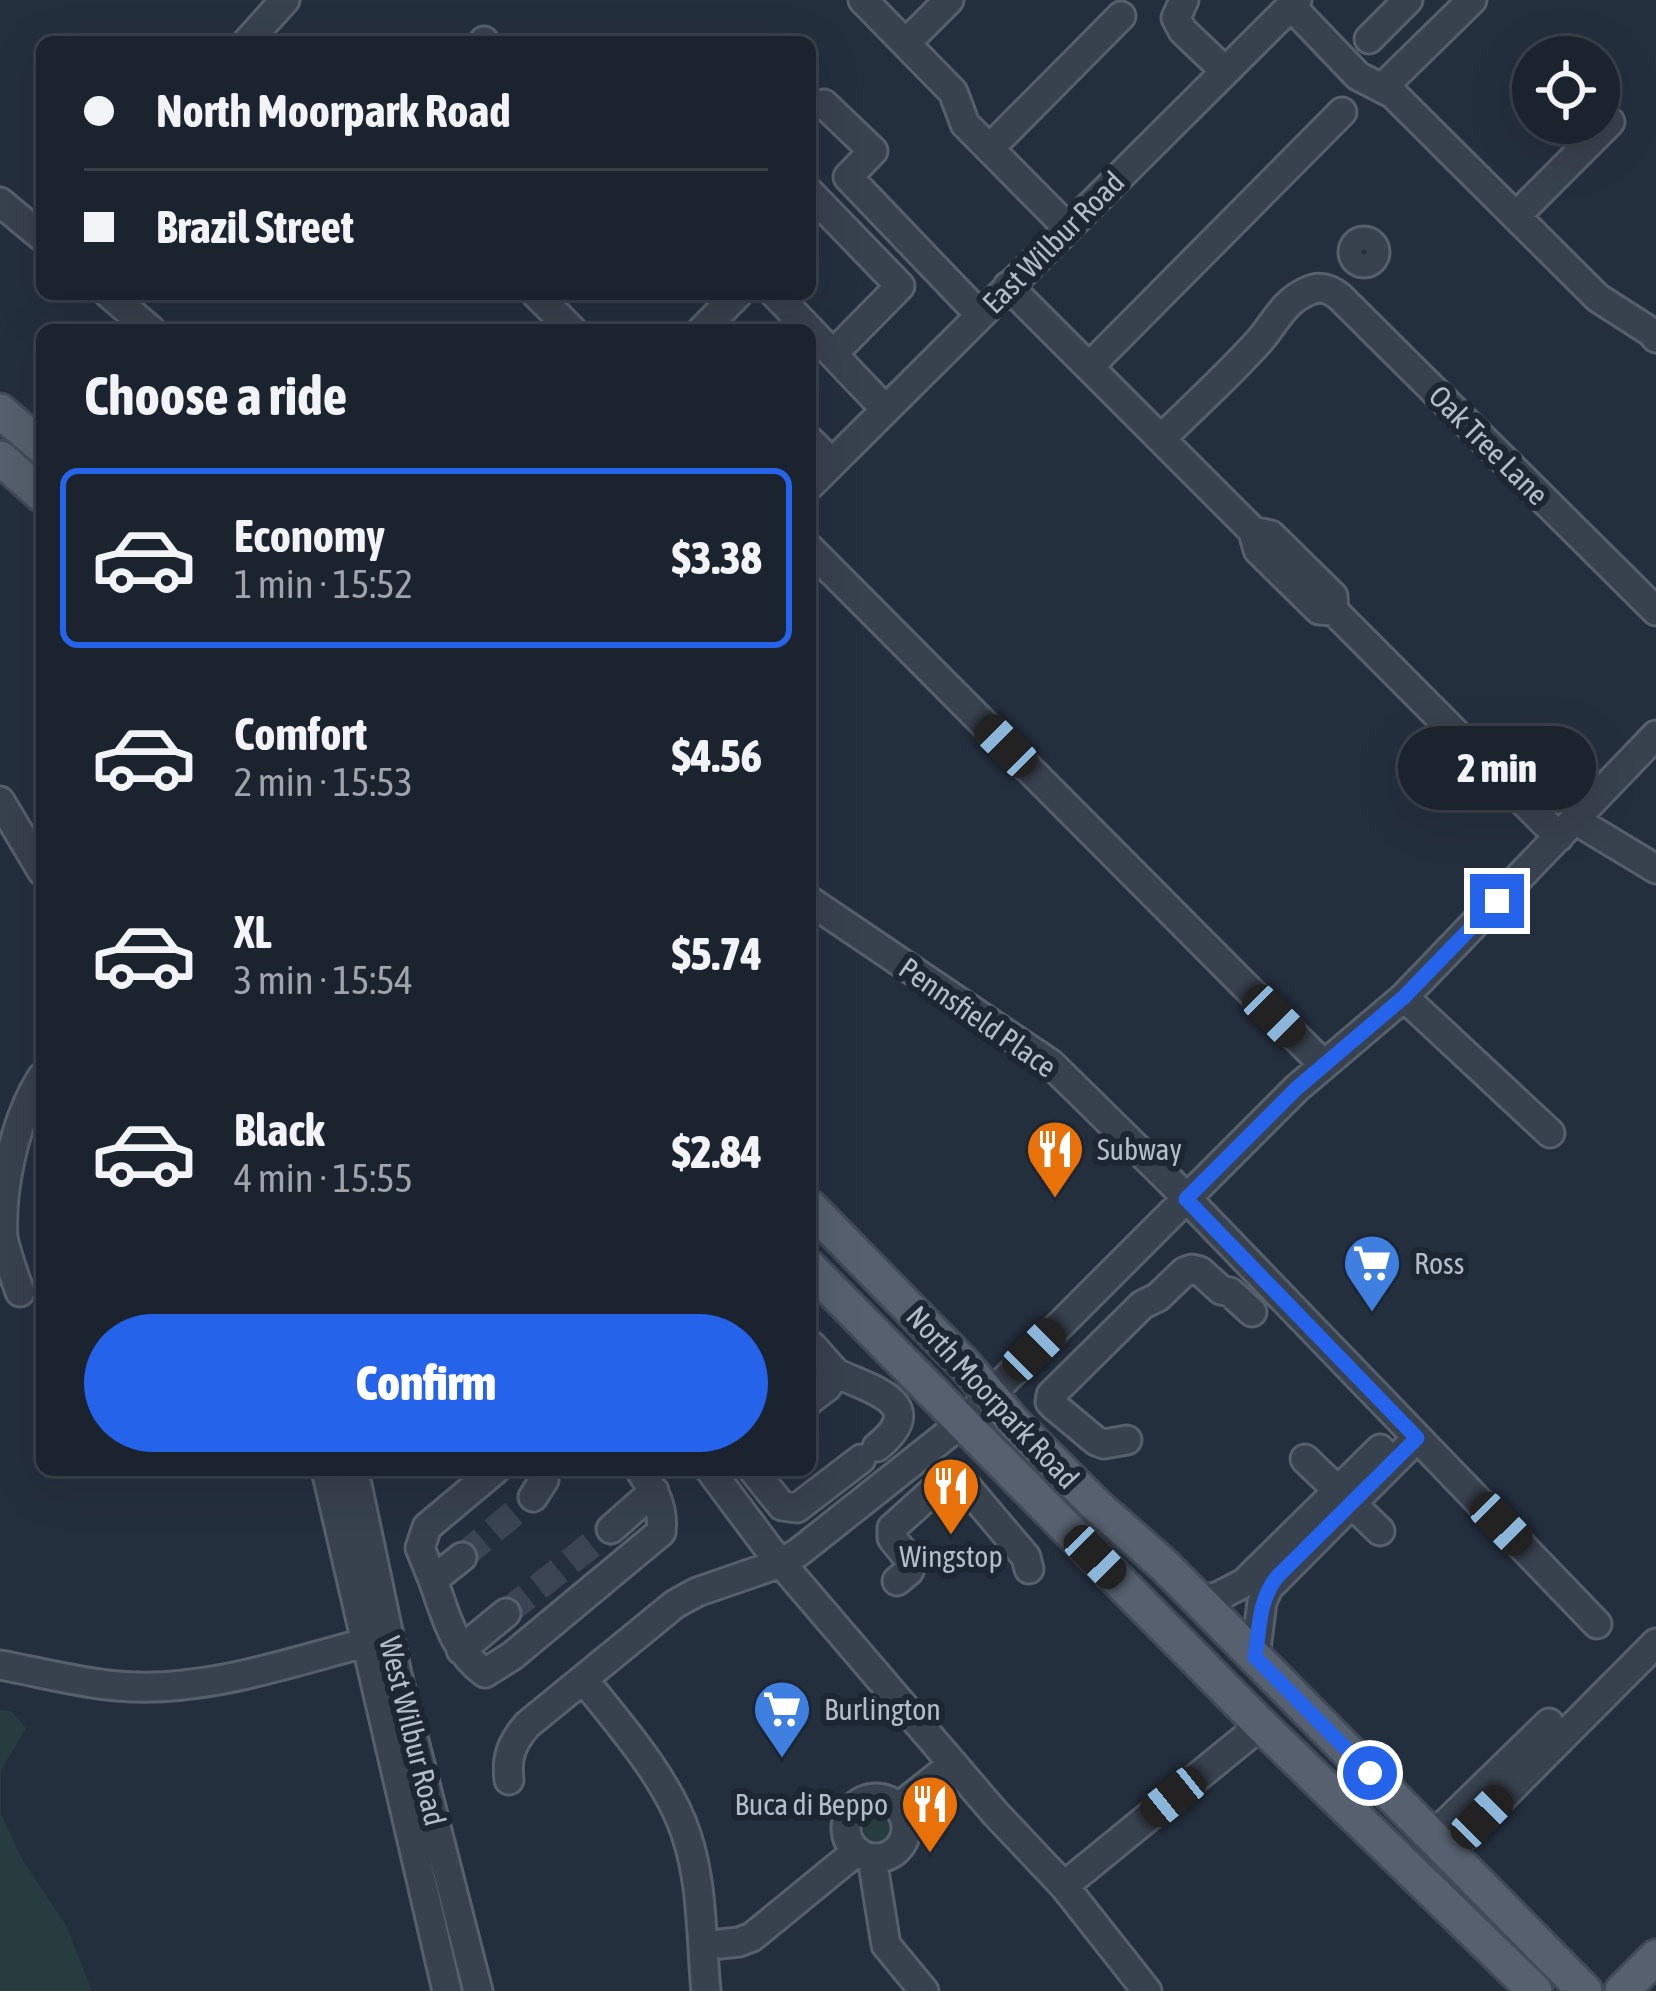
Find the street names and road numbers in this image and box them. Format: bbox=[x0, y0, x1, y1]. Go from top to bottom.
street label: East Wilbur Road bbox=[975, 164, 1131, 320]
street label: Oak Tree Lane bbox=[1423, 379, 1555, 511]
street label: Pennsfield Place bbox=[893, 950, 1063, 1084]
street label: North Moorpark Road bbox=[900, 1299, 1086, 1495]
street label: West Wilbur Road bbox=[373, 1633, 453, 1829]

